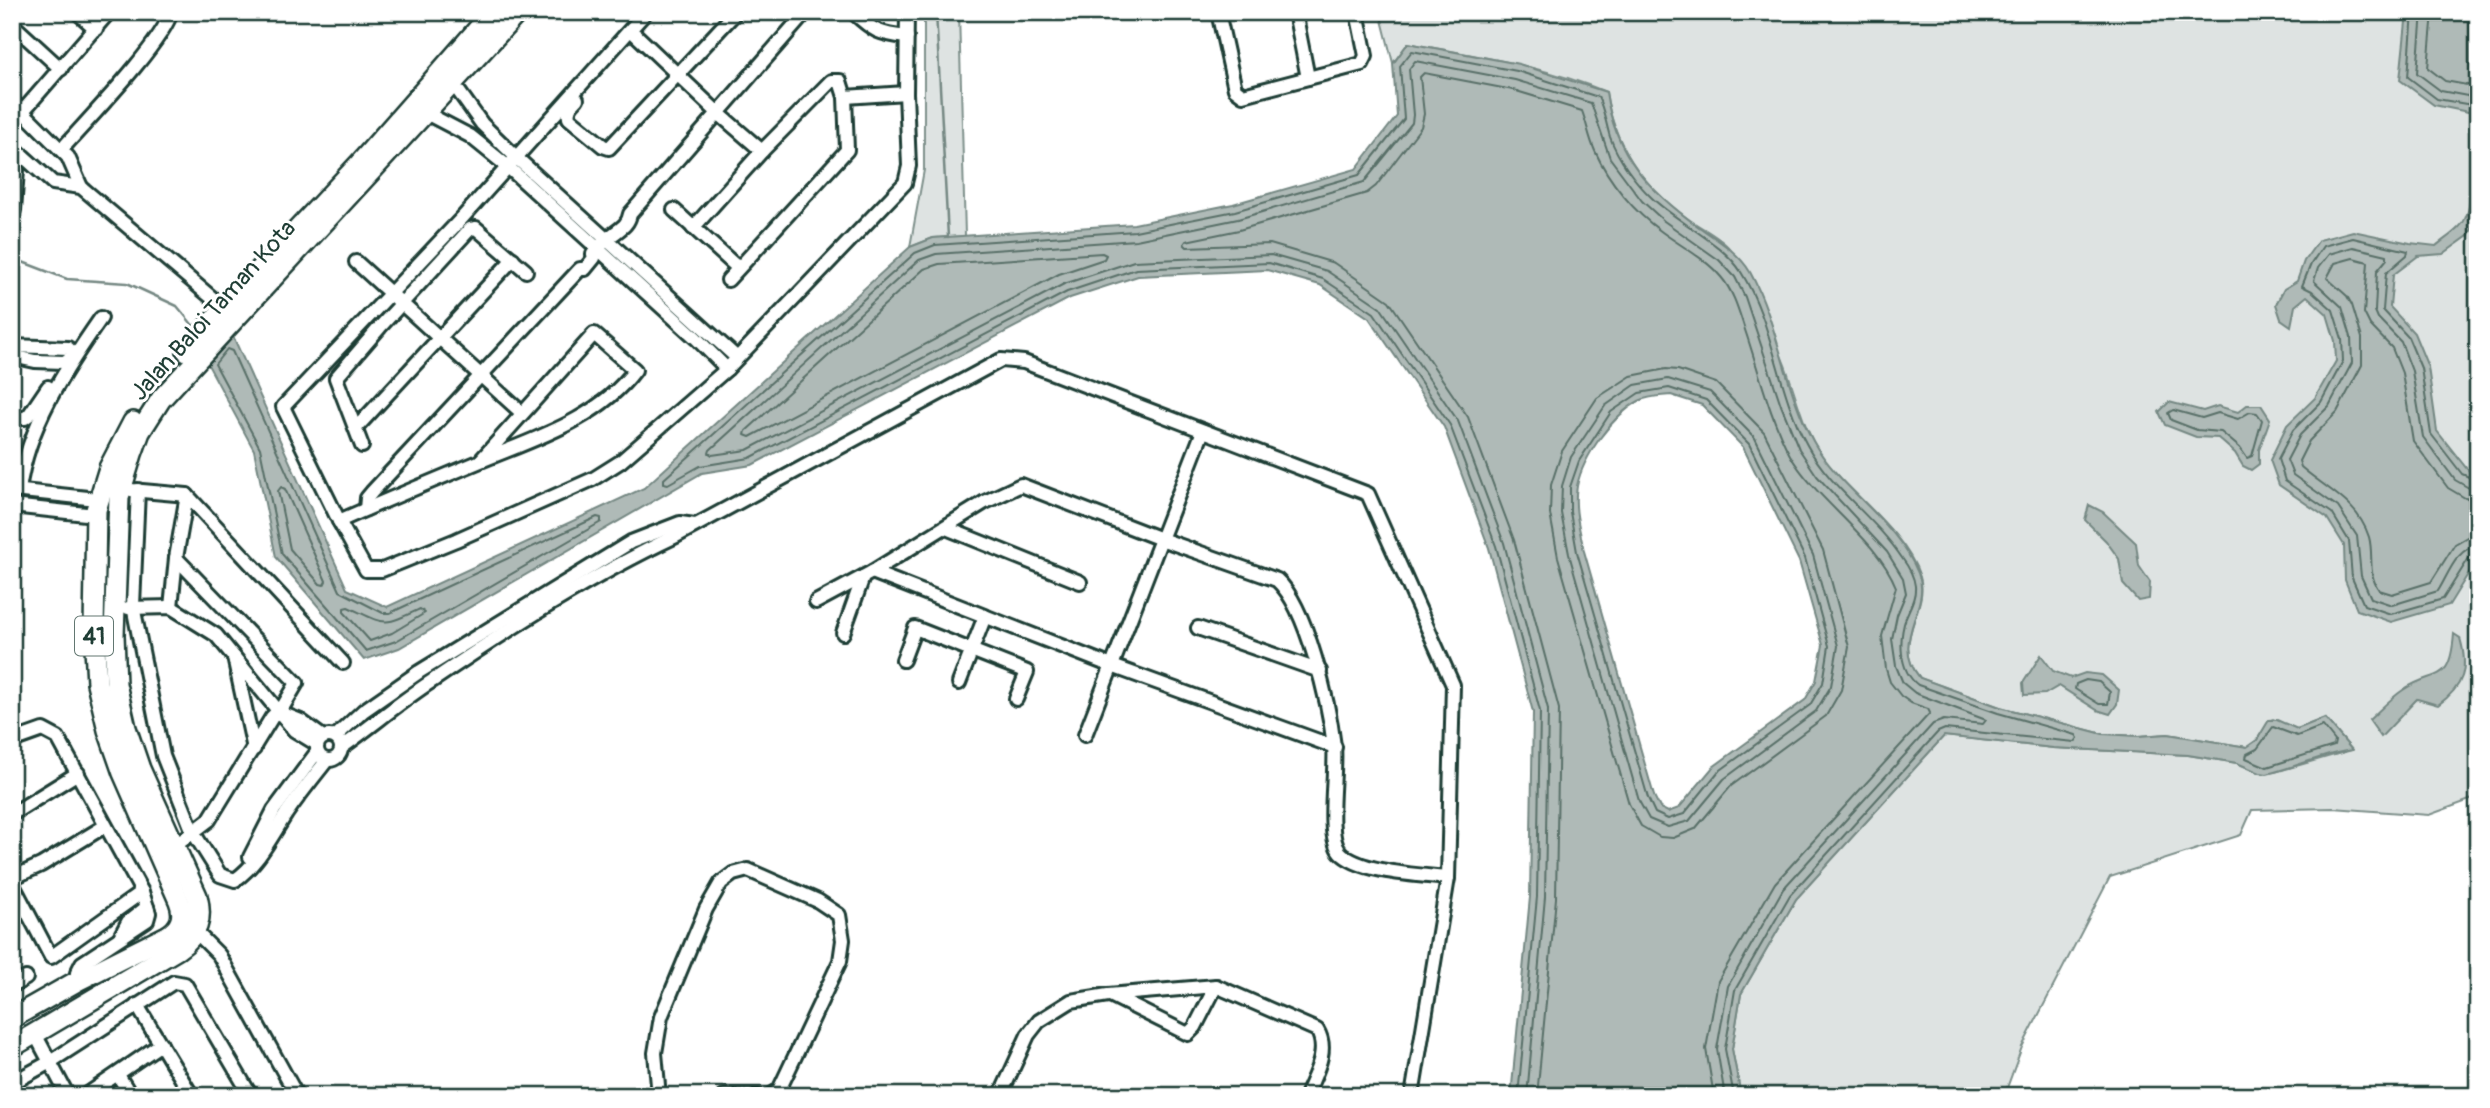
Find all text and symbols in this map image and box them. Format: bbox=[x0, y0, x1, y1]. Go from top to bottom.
street label: Jalan Baloi Taman Kota bbox=[125, 214, 302, 406]
road number: 41 bbox=[75, 616, 113, 656]

